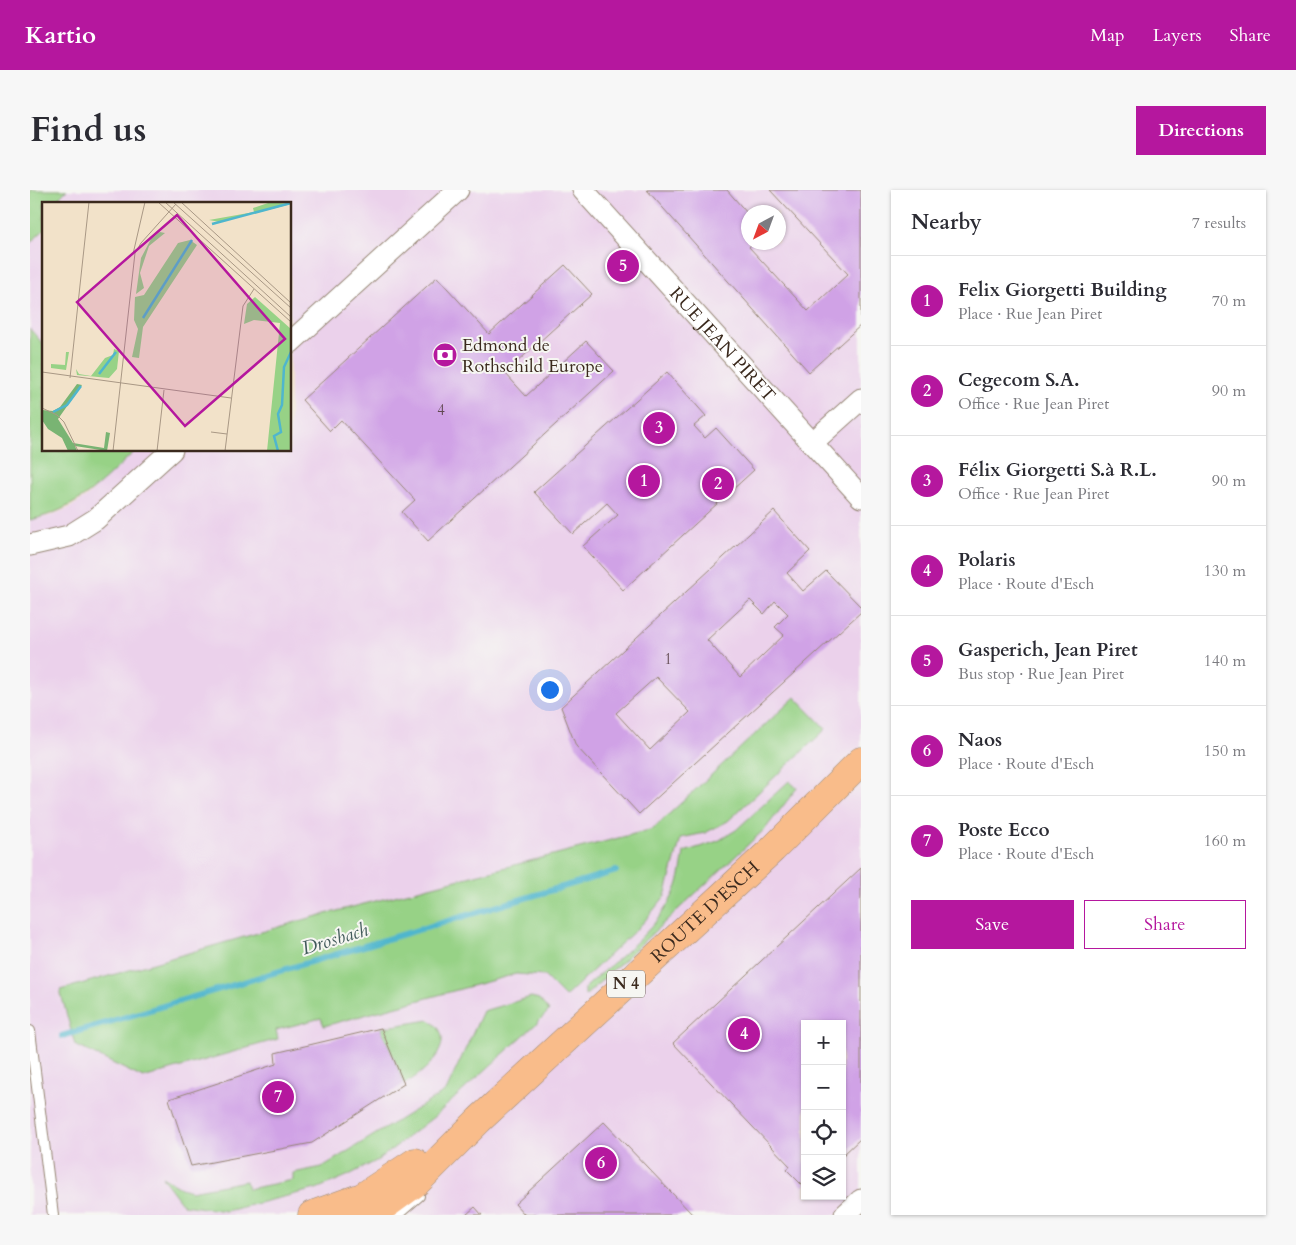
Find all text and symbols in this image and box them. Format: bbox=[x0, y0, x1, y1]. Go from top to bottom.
text: Kartio bbox=[25, 19, 96, 52]
text: Map bbox=[1090, 23, 1125, 48]
text: Layers bbox=[1153, 23, 1202, 48]
text: Share bbox=[1230, 23, 1271, 48]
text: Find us bbox=[30, 106, 146, 154]
button: Directions bbox=[1136, 106, 1266, 155]
inset map bbox=[42, 202, 291, 451]
north arrow bbox=[741, 205, 786, 250]
text: Nearby bbox=[911, 208, 982, 237]
text: 7 results bbox=[1192, 212, 1246, 234]
pin: 5 bbox=[607, 247, 639, 285]
text: Felix Giorgetti Building bbox=[958, 277, 1167, 303]
street label: RUE JEAN PIRET bbox=[664, 281, 781, 407]
text: 1 bbox=[923, 290, 931, 312]
text: 70 m bbox=[1212, 290, 1246, 312]
text: Place · Rue Jean Piret bbox=[958, 303, 1102, 325]
place label: Edmond de Rothschild Europe bbox=[462, 333, 603, 379]
bank icon: Edmond de Rothschild Europe bbox=[432, 342, 458, 368]
text: Cegecom S.A. bbox=[958, 367, 1080, 393]
text: 2 bbox=[923, 380, 931, 402]
text: 90 m bbox=[1212, 380, 1246, 402]
text: Office · Rue Jean Piret bbox=[958, 393, 1109, 415]
house number: 4 bbox=[437, 400, 445, 420]
pin: 3 bbox=[643, 409, 675, 447]
text: Félix Giorgetti S.à R.L. bbox=[958, 457, 1157, 483]
pin: 1 bbox=[628, 462, 660, 500]
pin: 2 bbox=[702, 465, 734, 503]
text: 3 bbox=[923, 470, 931, 492]
text: 90 m bbox=[1212, 470, 1246, 492]
text: Office · Rue Jean Piret bbox=[958, 483, 1109, 505]
text: Polaris bbox=[958, 547, 1015, 573]
text: 4 bbox=[923, 560, 931, 582]
text: 130 m bbox=[1204, 560, 1246, 582]
text: Place · Route d'Esch bbox=[958, 573, 1094, 595]
text: Gasperich, Jean Piret bbox=[958, 637, 1138, 663]
house number: 1 bbox=[664, 649, 672, 669]
text: 5 bbox=[923, 650, 931, 672]
text: 140 m bbox=[1204, 650, 1246, 672]
text: Bus stop · Rue Jean Piret bbox=[958, 663, 1124, 685]
your location bbox=[537, 677, 563, 703]
text: Naos bbox=[958, 727, 1002, 753]
text: 6 bbox=[923, 740, 931, 762]
text: 150 m bbox=[1204, 740, 1246, 762]
text: Place · Route d'Esch bbox=[958, 753, 1094, 775]
text: Poste Ecco bbox=[958, 817, 1050, 843]
text: 7 bbox=[923, 830, 931, 852]
text: 160 m bbox=[1204, 830, 1246, 852]
text: Place · Route d'Esch bbox=[958, 843, 1094, 865]
street label: ROUTE D'ESCH bbox=[645, 855, 765, 968]
button: Save bbox=[911, 900, 1074, 949]
button: Share bbox=[1084, 900, 1246, 949]
water label: Drosbach bbox=[299, 917, 371, 961]
road number: N 4 bbox=[607, 971, 645, 998]
pin: 4 bbox=[728, 1015, 760, 1053]
map controls bbox=[801, 1020, 846, 1200]
button: + bbox=[801, 1020, 846, 1065]
button: − bbox=[801, 1065, 846, 1110]
pin: 7 bbox=[262, 1078, 294, 1116]
button: locate bbox=[801, 1110, 846, 1155]
pin: 6 bbox=[585, 1144, 617, 1182]
button: layers bbox=[801, 1155, 846, 1200]

